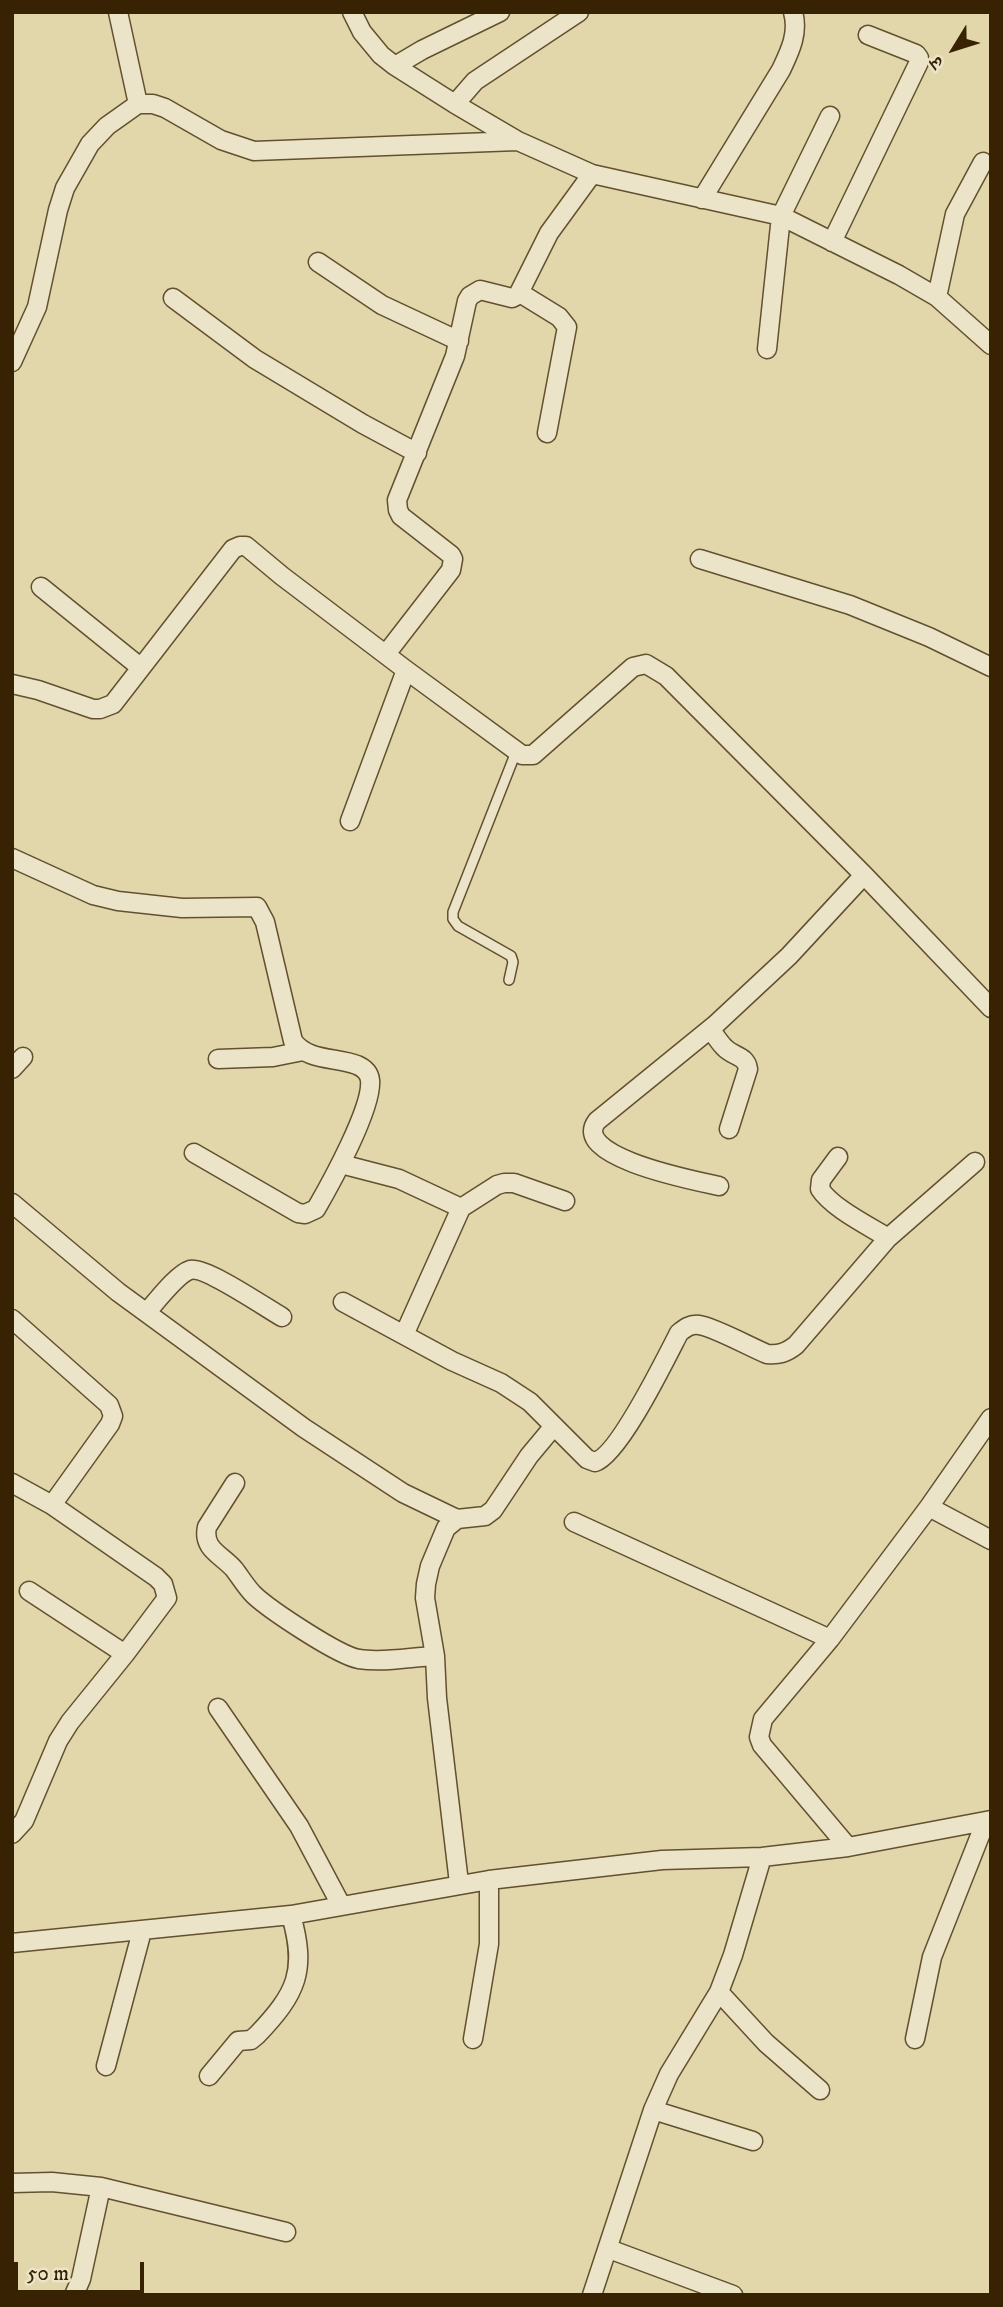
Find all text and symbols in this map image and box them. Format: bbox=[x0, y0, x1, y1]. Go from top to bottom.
north arrow bbox=[919, 14, 989, 84]
text: उ bbox=[925, 51, 949, 73]
scale bar bbox=[18, 2248, 147, 2292]
text: 50 m bbox=[27, 2261, 69, 2287]

